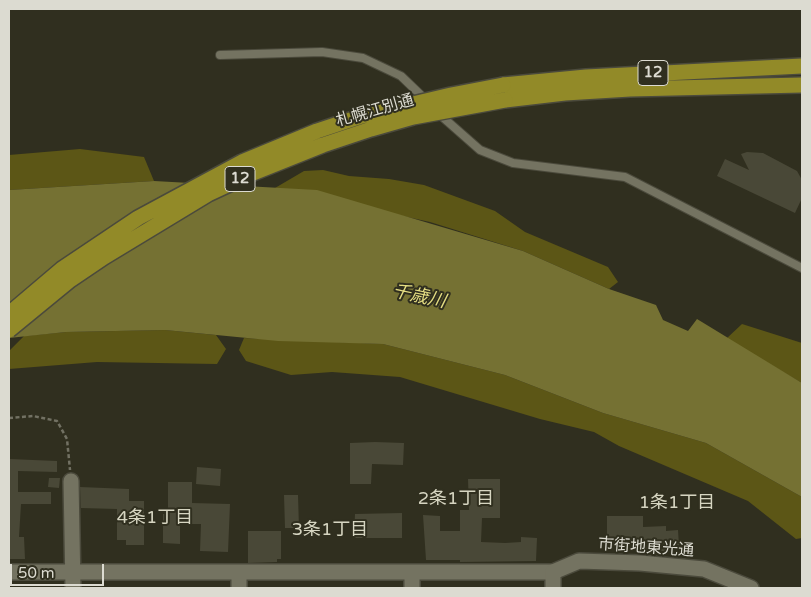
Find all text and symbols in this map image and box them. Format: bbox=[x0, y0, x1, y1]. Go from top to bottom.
road number: 12 bbox=[638, 60, 668, 86]
street label: 札幌江別通 bbox=[334, 91, 416, 131]
road number: 12 bbox=[225, 166, 255, 192]
water label: 千歳川 bbox=[390, 281, 448, 313]
district label: 2条1丁目 bbox=[418, 488, 494, 510]
district label: 1条1丁目 bbox=[639, 492, 715, 514]
district label: 4条1丁目 bbox=[117, 507, 193, 529]
district label: 3条1丁目 bbox=[292, 519, 368, 541]
street label: 市街地東光通 bbox=[597, 535, 695, 561]
scale bar bbox=[12, 554, 106, 586]
text: 50 m bbox=[18, 564, 55, 582]

